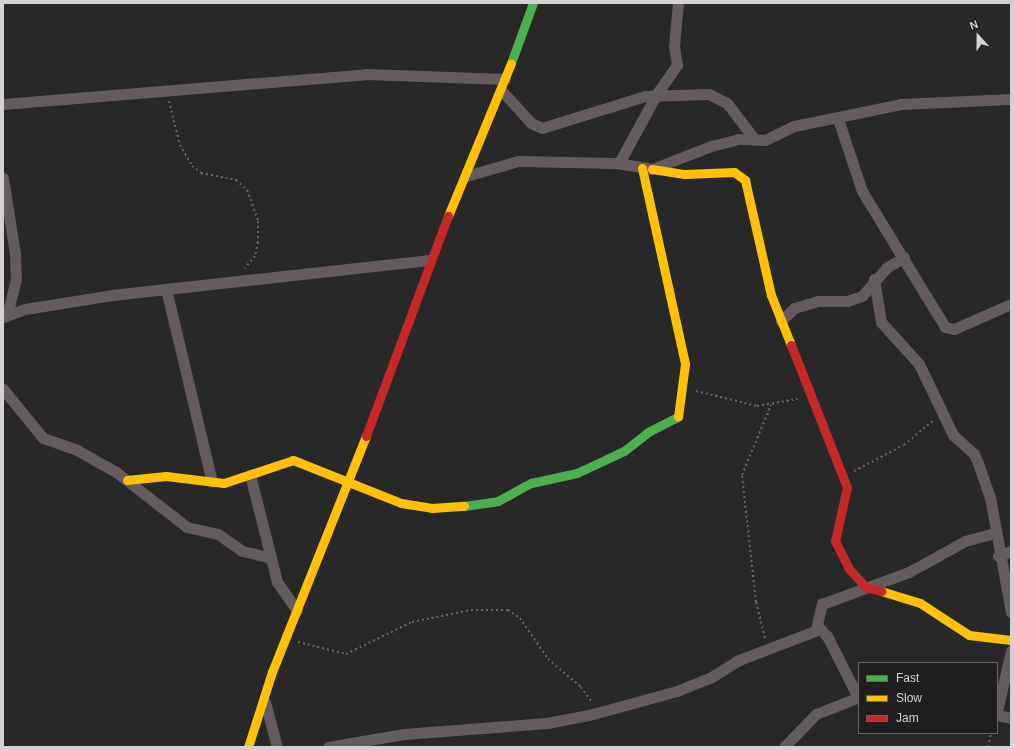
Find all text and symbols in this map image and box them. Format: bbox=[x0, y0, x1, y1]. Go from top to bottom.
north arrow bbox=[958, 16, 998, 56]
text: N bbox=[968, 18, 980, 32]
legend bbox=[858, 662, 998, 734]
text: Fast bbox=[896, 671, 919, 685]
text: Slow bbox=[896, 691, 922, 705]
text: Jam bbox=[896, 711, 919, 725]

